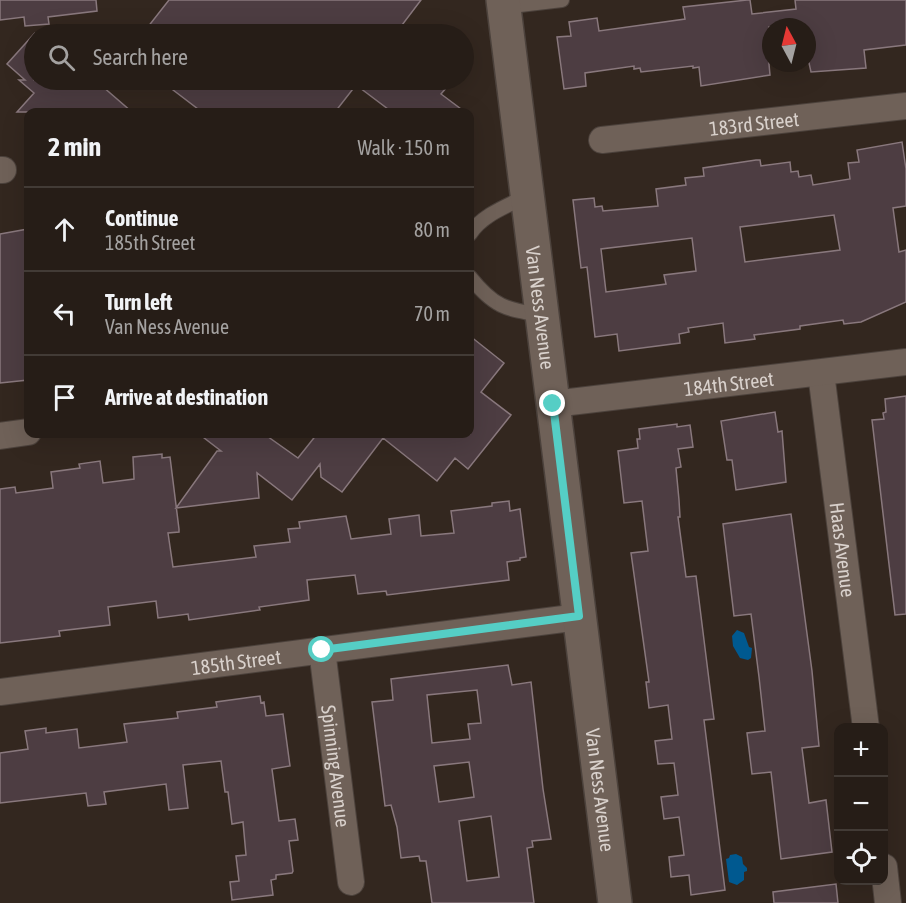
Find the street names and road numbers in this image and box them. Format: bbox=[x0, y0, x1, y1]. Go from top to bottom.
street label: 183rd Street bbox=[708, 107, 800, 139]
street label: Van Ness Avenue bbox=[522, 245, 560, 371]
street label: 184th Street bbox=[683, 366, 775, 400]
street label: Haas Avenue bbox=[826, 501, 861, 598]
street label: 185th Street bbox=[190, 644, 283, 679]
street label: Spinning Avenue bbox=[317, 704, 356, 829]
street label: Van Ness Avenue bbox=[582, 727, 620, 853]

